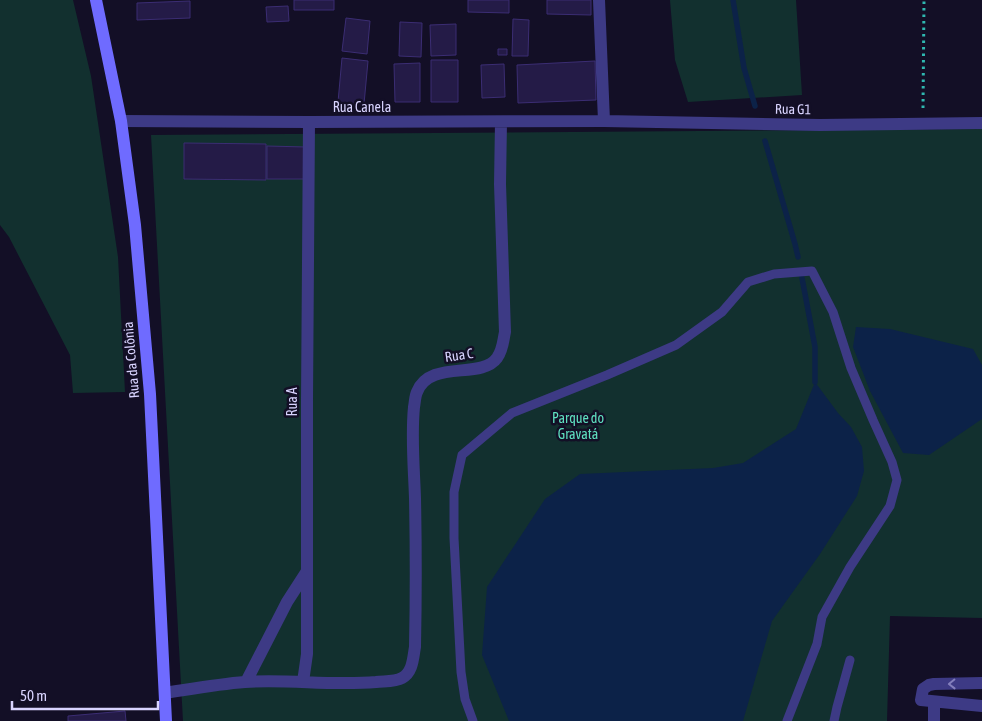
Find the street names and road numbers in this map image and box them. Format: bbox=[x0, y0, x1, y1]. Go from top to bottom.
street label: Rua Canela bbox=[333, 99, 391, 115]
street label: Rua G1 bbox=[775, 101, 811, 117]
street label: Rua da Colônia bbox=[120, 321, 142, 399]
street label: Rua C bbox=[444, 345, 475, 365]
street label: Rua A bbox=[284, 387, 300, 417]

